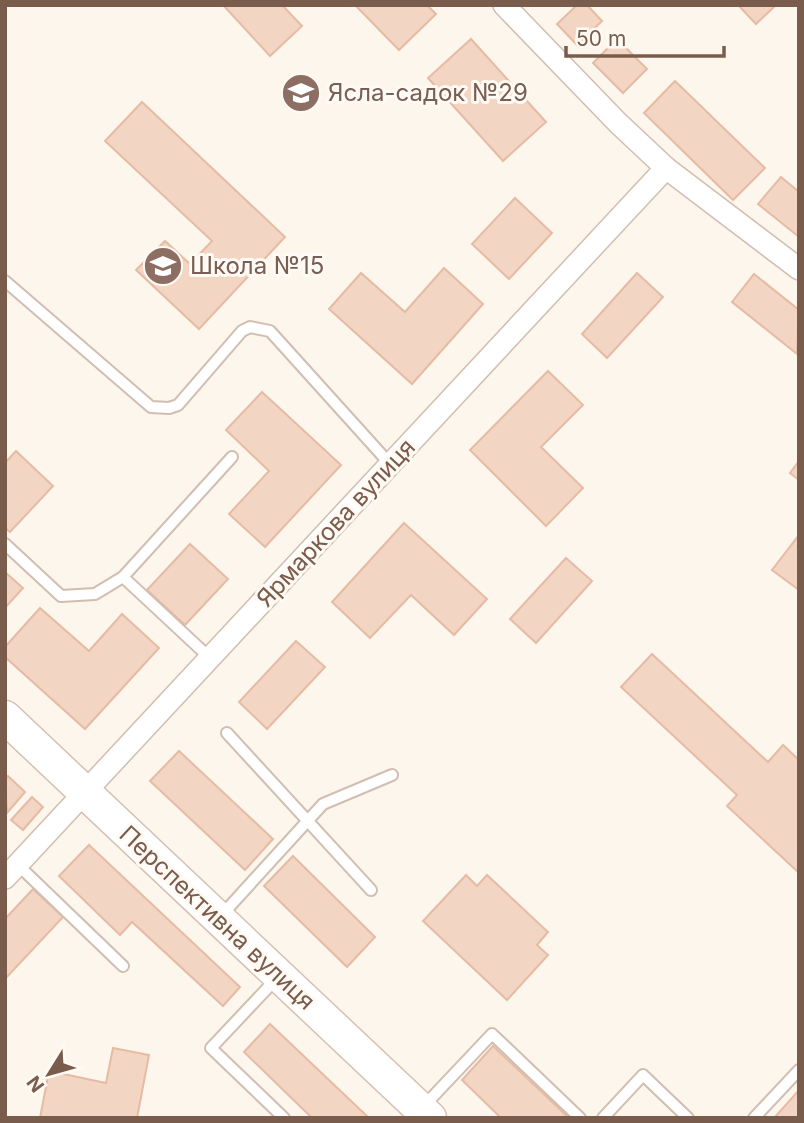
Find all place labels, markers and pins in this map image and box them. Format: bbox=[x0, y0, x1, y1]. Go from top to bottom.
school or university icon: Ясла-садок №29 bbox=[280, 72, 322, 114]
place label: Ясла-садок №29 bbox=[328, 78, 528, 107]
school or university icon: Школа №15 bbox=[142, 245, 184, 287]
place label: Школа №15 bbox=[190, 251, 324, 280]

